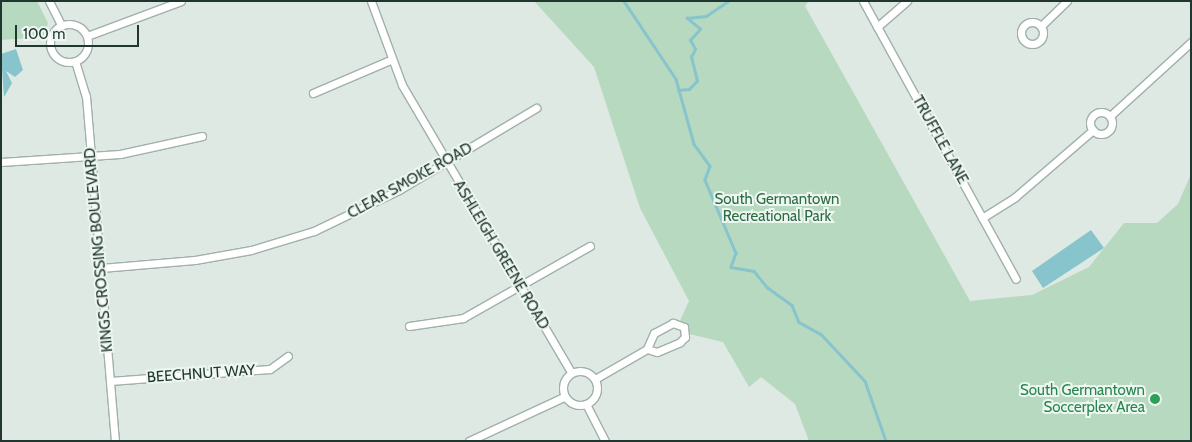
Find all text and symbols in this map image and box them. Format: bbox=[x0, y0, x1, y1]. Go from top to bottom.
scale bar bbox=[18, 15, 141, 47]
text: 100 m bbox=[23, 25, 65, 43]
street label: TRUFFLE LANE bbox=[908, 93, 972, 187]
street label: CLEAR SMOKE ROAD bbox=[344, 139, 476, 223]
street label: KINGS CROSSING BOULEVARD bbox=[81, 147, 117, 353]
street label: ASHLEIGH GREENE ROAD bbox=[449, 177, 553, 333]
park label: South Germantown Recreational Park bbox=[715, 190, 839, 225]
street label: BEECHNUT WAY bbox=[146, 361, 256, 387]
place label: South Germantown Soccerplex Area bbox=[1020, 381, 1145, 416]
marker: South Germantown Soccerplex Area bbox=[1149, 393, 1161, 405]

